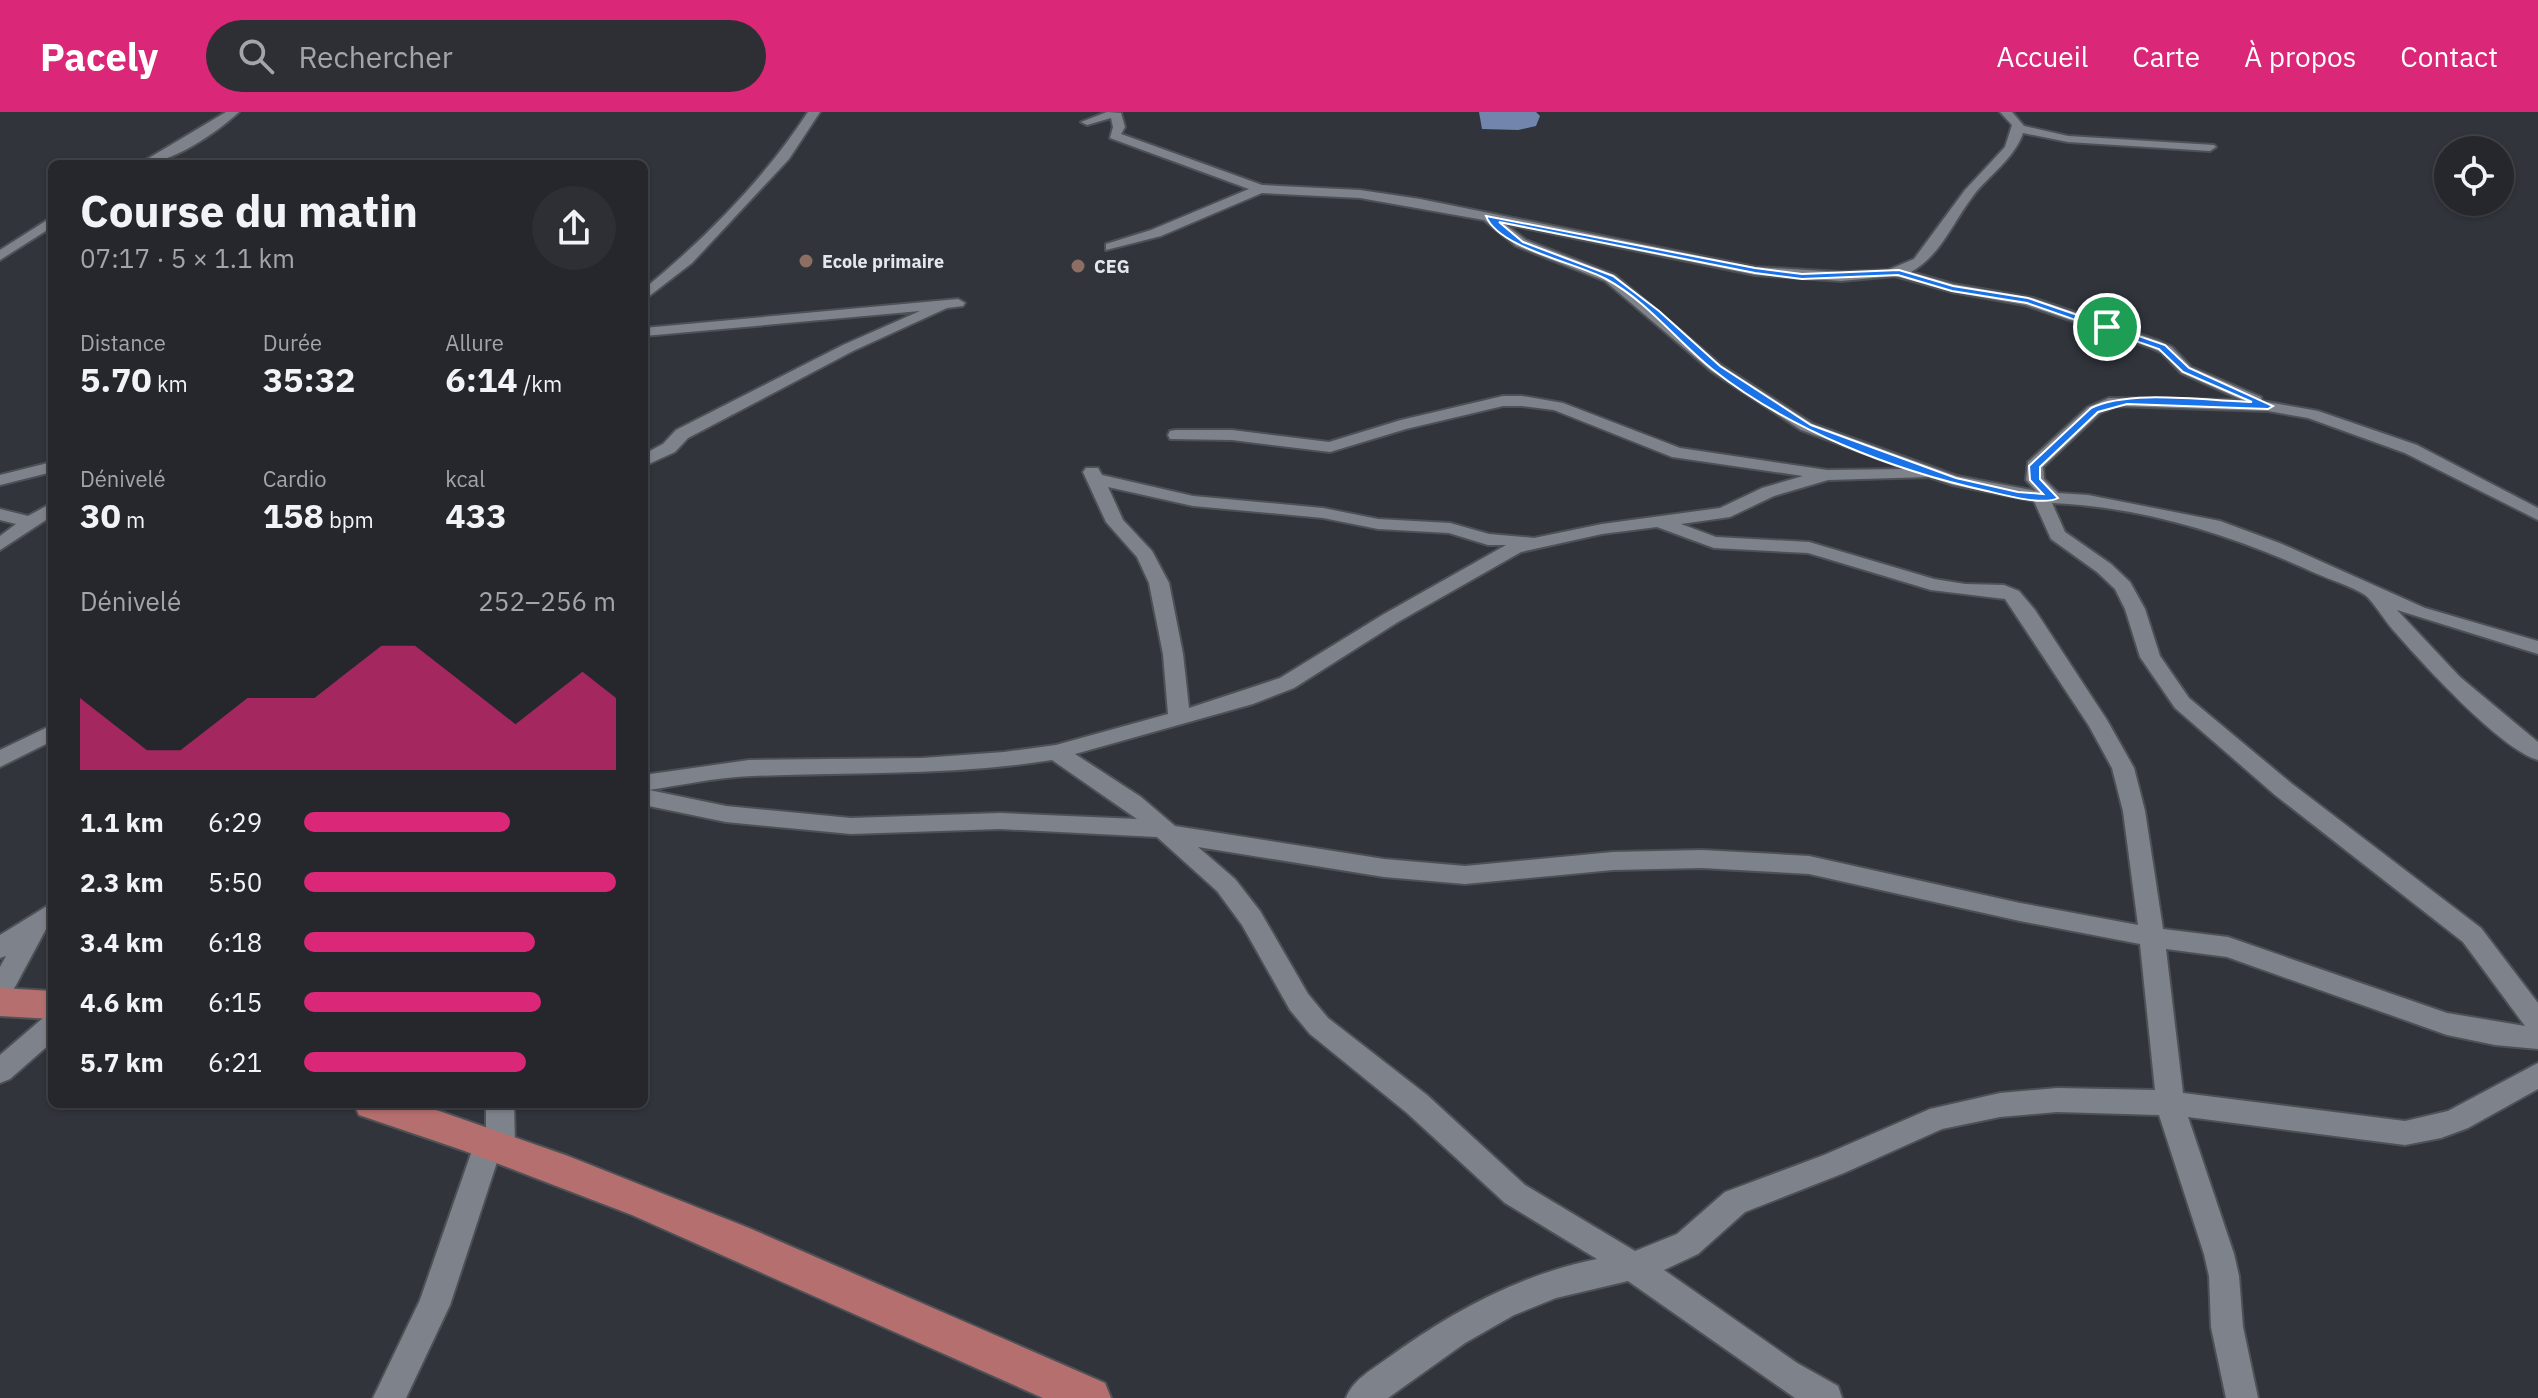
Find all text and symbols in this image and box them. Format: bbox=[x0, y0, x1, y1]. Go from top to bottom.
search box bbox=[206, 20, 766, 92]
text: Pacely bbox=[40, 32, 158, 81]
icon: search bbox=[234, 34, 278, 78]
text: Rechercher bbox=[298, 37, 453, 76]
text: Accueil bbox=[1996, 38, 2088, 75]
text: Carte bbox=[2132, 38, 2200, 75]
text: À propos bbox=[2244, 38, 2356, 75]
text: Contact bbox=[2400, 38, 2498, 75]
map controls bbox=[2434, 136, 2514, 216]
button: locate bbox=[2434, 136, 2514, 216]
text: Course du matin bbox=[80, 182, 418, 239]
button: share bbox=[532, 186, 616, 270]
text: 07:17 · 5 × 1.1 km bbox=[80, 241, 295, 275]
place label: Ecole primaire bbox=[822, 250, 944, 273]
marker: Ecole primaire bbox=[797, 252, 815, 270]
place label: CEG bbox=[1094, 255, 1130, 278]
marker: CEG bbox=[1069, 257, 1087, 275]
pin bbox=[2073, 293, 2141, 361]
icon: arrive bbox=[2085, 305, 2129, 349]
text: Distance bbox=[80, 328, 166, 357]
text: Durée bbox=[263, 328, 322, 357]
text: Allure bbox=[445, 328, 504, 357]
text: 5.70 bbox=[80, 357, 152, 401]
text: 35:32 bbox=[263, 357, 355, 401]
text: 6:14 bbox=[445, 357, 518, 401]
text: km bbox=[152, 369, 188, 398]
text: /km bbox=[518, 369, 562, 398]
text: Dénivelé bbox=[80, 464, 166, 493]
text: Cardio bbox=[263, 464, 327, 493]
text: kcal bbox=[445, 464, 485, 493]
text: 30 bbox=[80, 493, 121, 537]
text: 158 bbox=[263, 493, 324, 537]
text: 433 bbox=[445, 493, 507, 537]
text: m bbox=[121, 505, 145, 534]
text: bpm bbox=[324, 505, 374, 534]
text: Dénivelé bbox=[80, 584, 181, 618]
text: 252–256 m bbox=[478, 584, 616, 618]
text: 1.1 km bbox=[80, 805, 164, 839]
text: 6:29 bbox=[208, 805, 262, 839]
text: 2.3 km bbox=[80, 865, 164, 899]
text: 5:50 bbox=[208, 865, 262, 899]
text: 3.4 km bbox=[80, 925, 164, 959]
text: 6:18 bbox=[208, 925, 262, 959]
text: 4.6 km bbox=[80, 985, 164, 1019]
text: 6:15 bbox=[208, 985, 262, 1019]
text: 5.7 km bbox=[80, 1045, 164, 1079]
text: 6:21 bbox=[208, 1045, 262, 1079]

